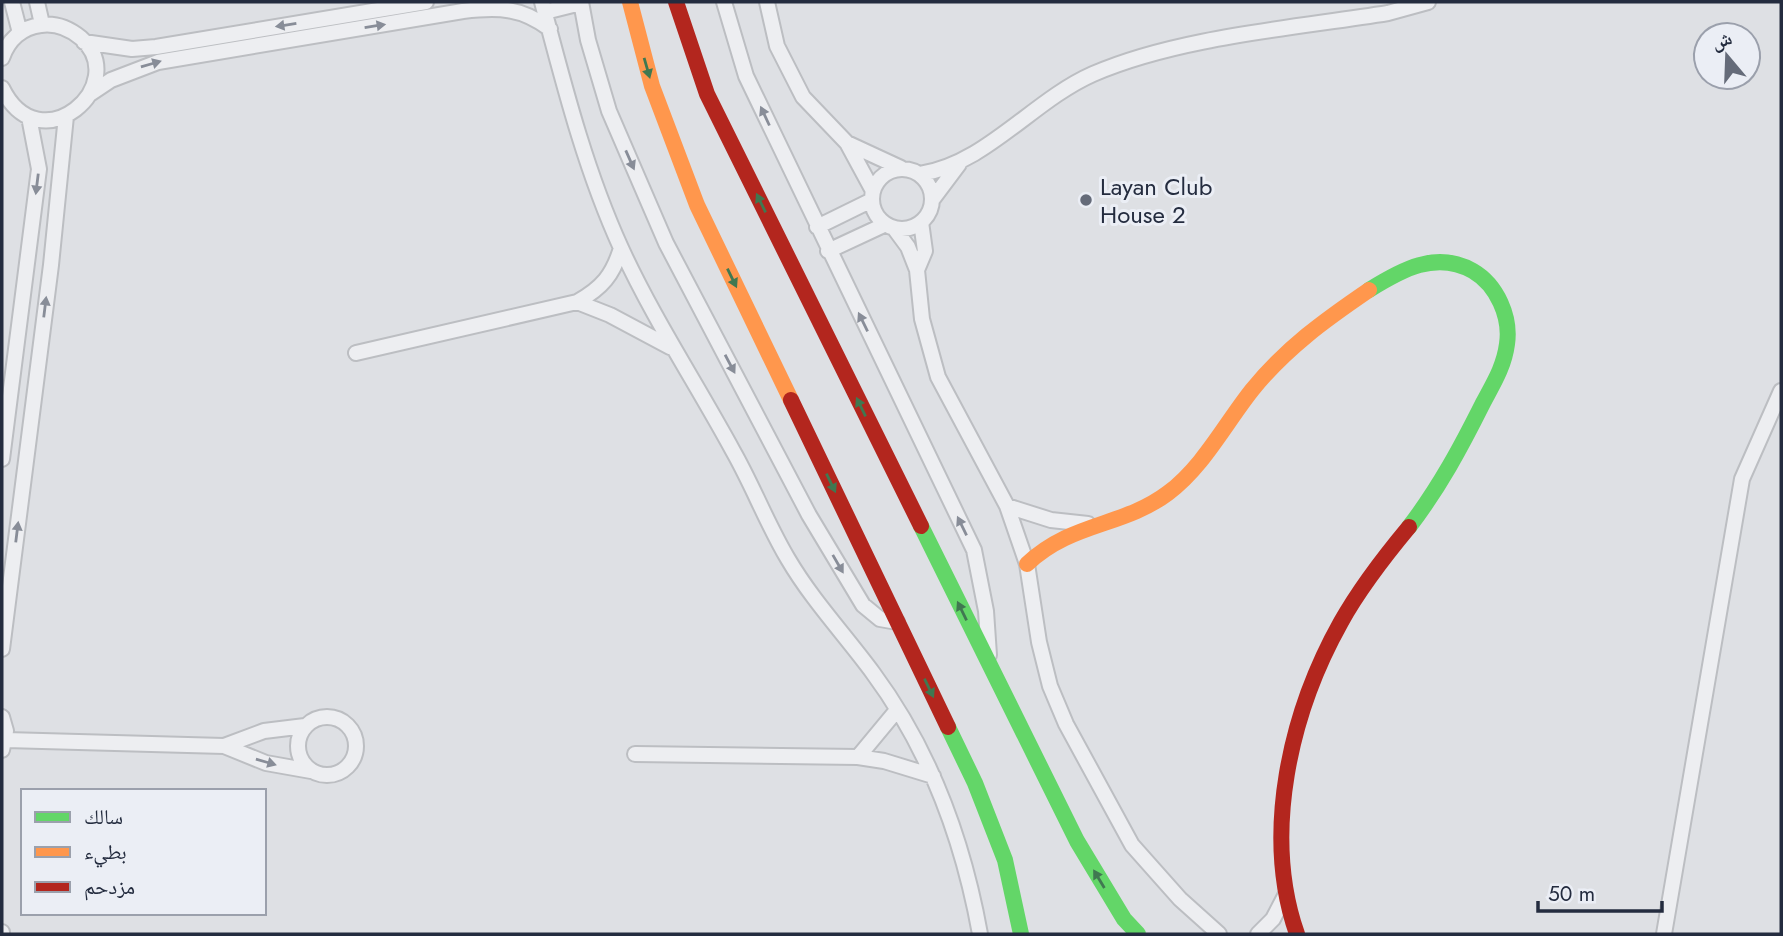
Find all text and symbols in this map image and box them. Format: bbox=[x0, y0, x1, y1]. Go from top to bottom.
one-way arrow bbox=[275, 20, 297, 31]
one-way arrow bbox=[364, 20, 386, 31]
north arrow bbox=[1692, 21, 1762, 91]
text: ش bbox=[1708, 24, 1736, 56]
one-way arrow bbox=[642, 58, 652, 79]
one-way arrow bbox=[141, 59, 162, 69]
one-way arrow bbox=[759, 106, 771, 126]
one-way arrow bbox=[624, 150, 636, 170]
place label: Layan Club House 2 bbox=[1100, 169, 1212, 232]
one-way arrow bbox=[31, 173, 42, 195]
marker: Layan Club House 2 bbox=[1078, 192, 1094, 208]
one-way arrow bbox=[755, 193, 766, 213]
one-way arrow bbox=[727, 268, 738, 288]
one-way arrow bbox=[40, 296, 51, 318]
one-way arrow bbox=[857, 312, 868, 332]
one-way arrow bbox=[724, 354, 736, 374]
one-way arrow bbox=[856, 397, 867, 417]
one-way arrow bbox=[825, 473, 837, 493]
one-way arrow bbox=[957, 516, 968, 536]
one-way arrow bbox=[11, 521, 22, 543]
one-way arrow bbox=[832, 555, 845, 574]
one-way arrow bbox=[957, 601, 968, 621]
one-way arrow bbox=[924, 678, 935, 698]
one-way arrow bbox=[256, 758, 277, 768]
legend bbox=[21, 789, 266, 915]
text: سالك bbox=[84, 802, 123, 832]
text: بطيء bbox=[84, 837, 127, 868]
one-way arrow bbox=[1093, 869, 1106, 888]
scale bar bbox=[1538, 870, 1662, 914]
text: مزدحم bbox=[84, 872, 135, 902]
text: 50 m bbox=[1548, 879, 1595, 909]

